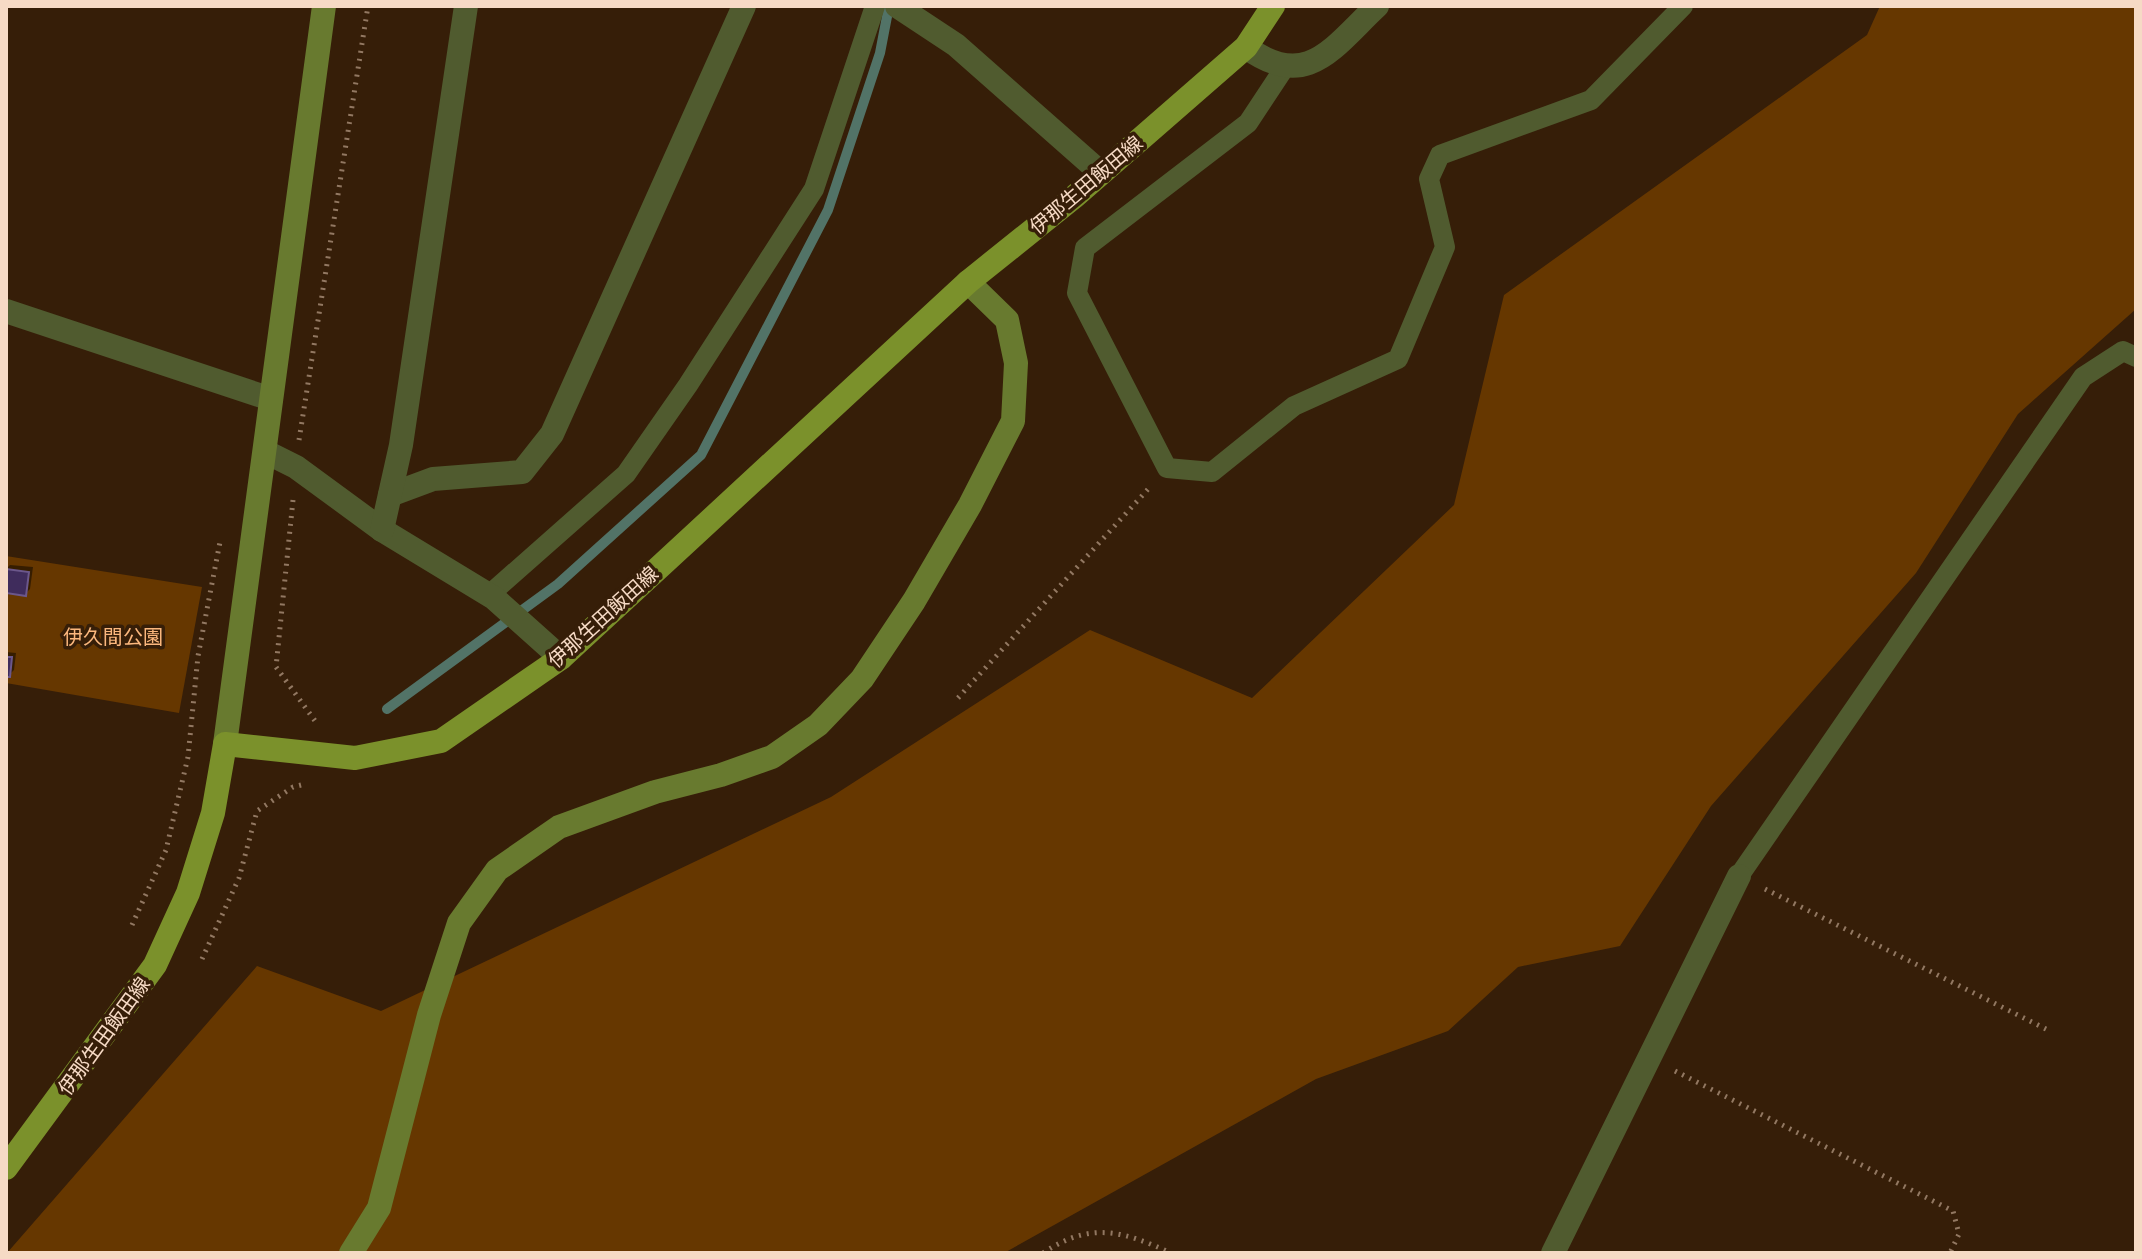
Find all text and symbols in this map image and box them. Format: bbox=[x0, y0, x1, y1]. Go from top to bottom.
street label: 伊那生田飯田線 bbox=[1025, 132, 1147, 238]
street label: 伊那生田飯田線 bbox=[544, 562, 662, 672]
park label: 伊久間公園 bbox=[63, 626, 163, 648]
street label: 伊那生田飯田線 bbox=[54, 973, 154, 1099]

